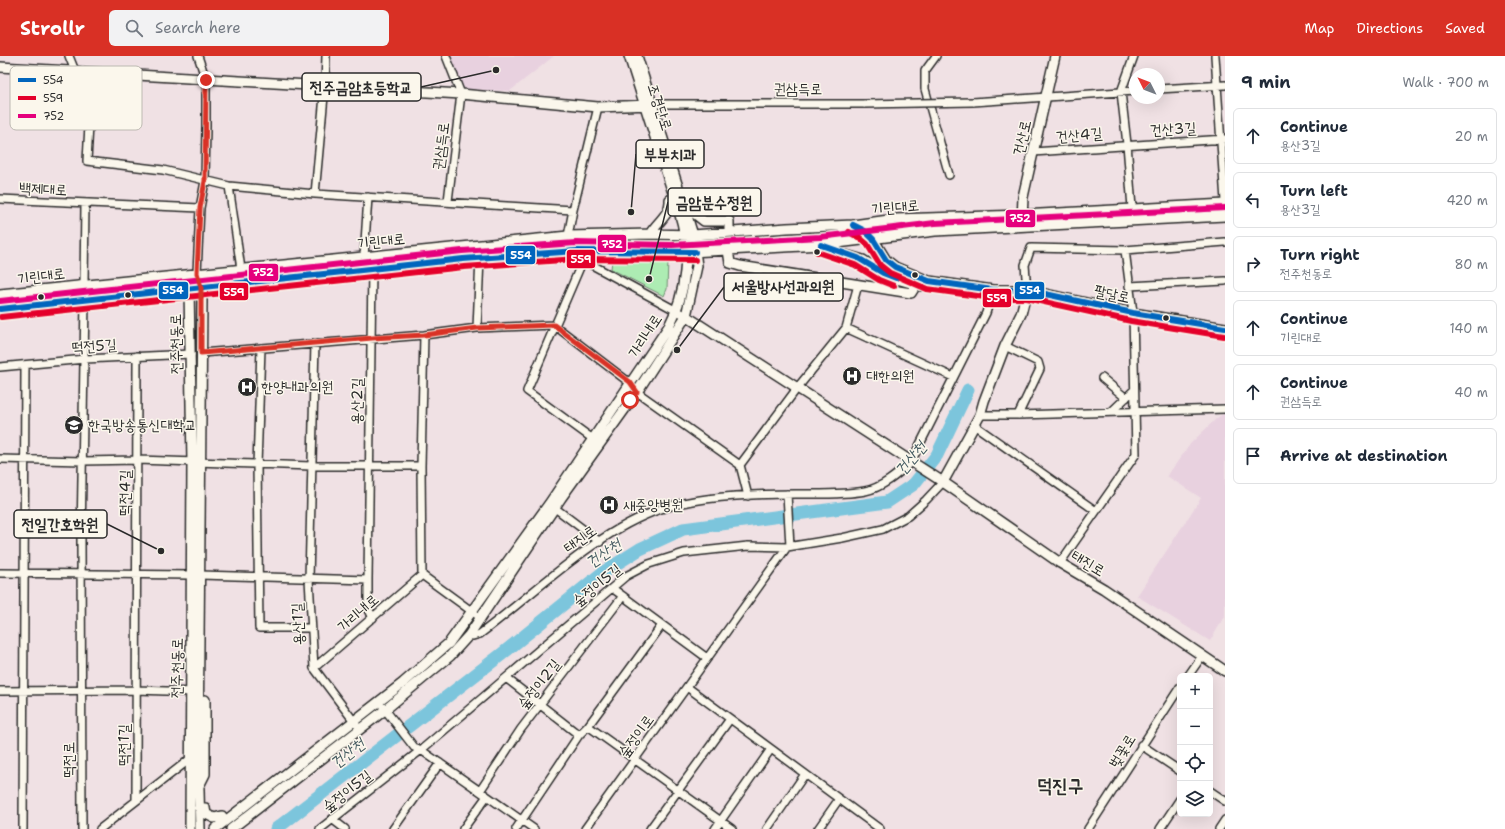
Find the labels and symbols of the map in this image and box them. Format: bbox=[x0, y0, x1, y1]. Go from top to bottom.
legend bbox=[10, 66, 142, 130]
north arrow bbox=[1129, 68, 1165, 104]
route end bbox=[197, 71, 215, 89]
text: 554 bbox=[43, 73, 64, 88]
callout: 전주금암초등학교 bbox=[302, 73, 421, 101]
text: 전주금암초등학교 bbox=[310, 77, 413, 98]
street label: 권삼득로 bbox=[774, 79, 822, 99]
street label: 조경단로 bbox=[643, 81, 677, 133]
text: 559 bbox=[43, 91, 63, 106]
text: 752 bbox=[43, 109, 64, 124]
street label: 건산로 bbox=[1008, 118, 1036, 158]
street label: 건산3길 bbox=[1149, 118, 1197, 140]
street label: 권삼득로 bbox=[428, 121, 454, 171]
street label: 건산4길 bbox=[1055, 123, 1103, 147]
callout: 부부치과 bbox=[636, 140, 704, 168]
text: 부부치과 bbox=[644, 144, 696, 165]
street label: 백제대로 bbox=[18, 178, 68, 200]
callout: 금암분수정원 bbox=[668, 188, 761, 216]
text: 금암분수정원 bbox=[675, 192, 753, 213]
street label: 기린대로 bbox=[870, 195, 920, 219]
line badge: 752 bbox=[1005, 209, 1036, 228]
text: 752 bbox=[1009, 211, 1031, 226]
street label: 기린대로 bbox=[356, 229, 406, 253]
line badge: 752 bbox=[597, 234, 627, 253]
text: 752 bbox=[601, 237, 623, 252]
line badge: 554 bbox=[505, 245, 536, 265]
unlabelled marker bbox=[812, 247, 822, 257]
text: 554 bbox=[510, 248, 532, 263]
line badge: 559 bbox=[566, 249, 596, 269]
text: 559 bbox=[570, 252, 592, 267]
street label: 기린대로 bbox=[16, 263, 66, 289]
line badge: 752 bbox=[248, 263, 279, 282]
text: 752 bbox=[252, 265, 274, 280]
unlabelled marker bbox=[910, 270, 920, 280]
callout: 서울방사선과의원 bbox=[724, 273, 843, 301]
text: 서울방사선과의원 bbox=[732, 276, 835, 297]
street label: 팔달로 bbox=[1092, 280, 1132, 308]
line badge: 554 bbox=[158, 281, 189, 300]
line badge: 554 bbox=[1014, 281, 1045, 300]
line badge: 559 bbox=[219, 282, 249, 301]
text: 554 bbox=[162, 283, 184, 298]
text: 554 bbox=[1019, 283, 1041, 298]
text: 559 bbox=[223, 285, 245, 300]
line badge: 559 bbox=[982, 288, 1012, 308]
unlabelled marker bbox=[123, 290, 133, 300]
text: 559 bbox=[986, 291, 1008, 306]
unlabelled marker bbox=[36, 292, 46, 302]
street label: 가리내로 bbox=[623, 310, 667, 362]
unlabelled marker bbox=[1161, 313, 1171, 323]
street label: 전주천동로 bbox=[165, 314, 187, 374]
street label: 떡전5길 bbox=[71, 334, 117, 358]
hospital icon: 대한의원 bbox=[841, 365, 863, 387]
place label: 대한의원 bbox=[866, 366, 914, 386]
hospital icon: 한양내과의원 bbox=[236, 376, 258, 398]
place label: 한양내과의원 bbox=[261, 377, 333, 397]
street label: 용산2길 bbox=[347, 377, 367, 425]
route start bbox=[621, 391, 639, 409]
school or university icon: 한국방송통신대학교 bbox=[63, 414, 85, 436]
place label: 한국방송통신대학교 bbox=[88, 415, 197, 435]
water label: 건산천 bbox=[890, 435, 932, 480]
street label: 떡전4길 bbox=[115, 469, 135, 517]
hospital icon: 새중앙병원 bbox=[598, 494, 620, 516]
place label: 새중앙병원 bbox=[623, 495, 683, 515]
callout: 전일간호학원 bbox=[14, 510, 107, 538]
text: 전일간호학원 bbox=[21, 514, 99, 535]
street label: 태진로 bbox=[559, 520, 601, 558]
water label: 건산천 bbox=[581, 533, 627, 573]
street label: 태진로 bbox=[1067, 545, 1109, 581]
street label: 숲정이5길 bbox=[568, 559, 626, 611]
street label: 가리내로 bbox=[333, 590, 383, 636]
street label: 용산1길 bbox=[287, 602, 309, 646]
street label: 전주천동로 bbox=[166, 638, 188, 698]
street label: 숲정이2길 bbox=[513, 655, 565, 713]
street label: 숲정이로 bbox=[614, 711, 658, 761]
street label: 떡전1길 bbox=[114, 724, 134, 766]
street label: 벚꽃로 bbox=[1104, 730, 1140, 772]
water label: 건산천 bbox=[326, 732, 371, 774]
street label: 떡전로 bbox=[59, 742, 79, 778]
street label: 숲정이5길 bbox=[318, 765, 376, 817]
district label: 덕진구 bbox=[1037, 773, 1083, 798]

